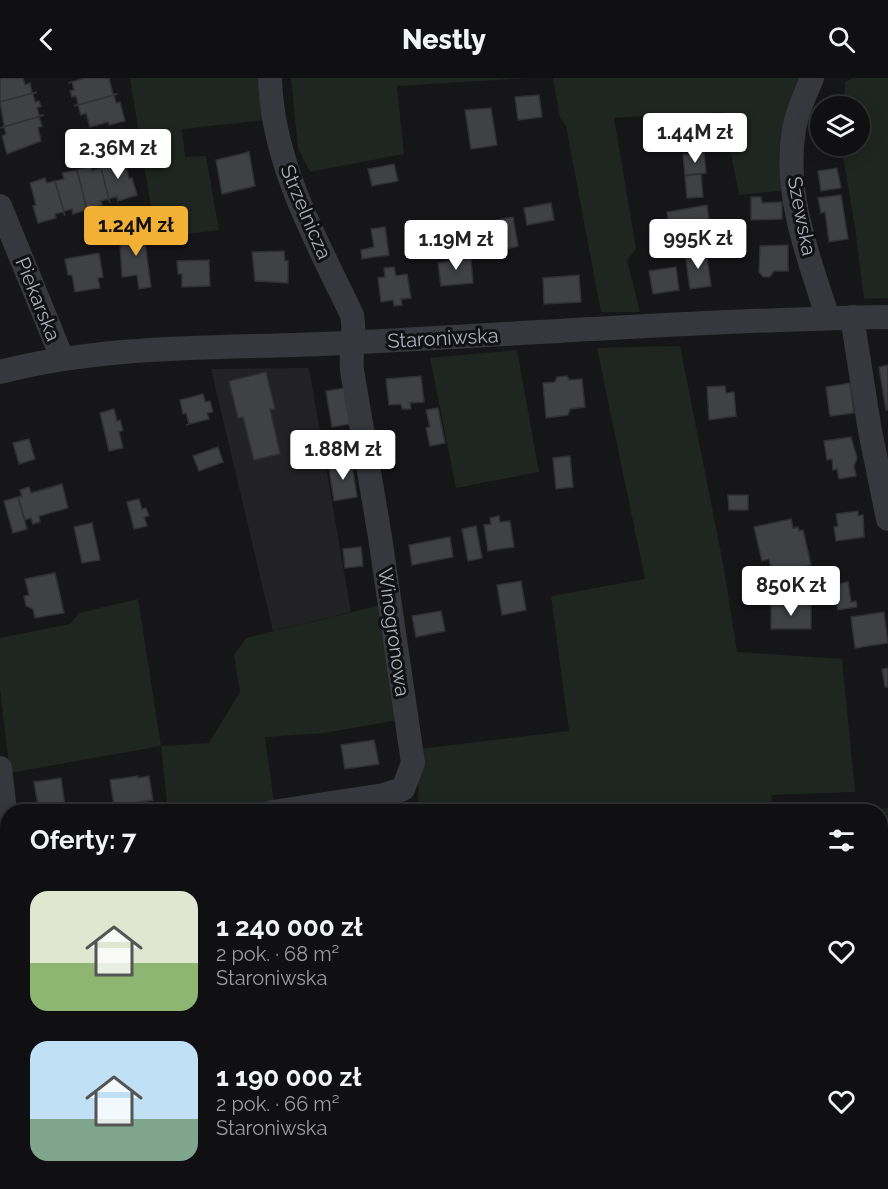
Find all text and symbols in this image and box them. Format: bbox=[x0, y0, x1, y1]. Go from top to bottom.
icon: back bbox=[30, 23, 63, 56]
icon: search bbox=[825, 23, 858, 56]
text: Nestly bbox=[402, 24, 486, 55]
map controls bbox=[810, 96, 870, 156]
button: layers bbox=[810, 96, 870, 156]
pin: 1.44M zł bbox=[633, 113, 757, 164]
text: 1.44M zł bbox=[657, 120, 733, 144]
pin: 2.36M zł bbox=[56, 129, 180, 180]
text: 2.36M zł bbox=[79, 136, 157, 160]
street label: Strzelnicza bbox=[275, 161, 337, 263]
street label: Szewska bbox=[783, 174, 821, 258]
pin: 1.24M zł bbox=[74, 206, 198, 257]
text: 1.24M zł bbox=[98, 213, 174, 237]
pin: 995K zł bbox=[643, 219, 753, 270]
pin: 1.19M zł bbox=[394, 220, 518, 271]
text: 995K zł bbox=[663, 226, 733, 250]
text: 1.19M zł bbox=[419, 227, 493, 251]
street label: Piekarska bbox=[10, 254, 66, 344]
street label: Staroniwska bbox=[387, 323, 499, 353]
pin: 1.88M zł bbox=[281, 430, 405, 481]
text: 1.88M zł bbox=[304, 437, 382, 461]
street label: Winogronowa bbox=[373, 566, 415, 698]
pin: 850K zł bbox=[736, 566, 846, 617]
text: 850K zł bbox=[756, 573, 826, 597]
icon: filters bbox=[825, 824, 858, 857]
text: Oferty: 7 bbox=[30, 825, 136, 855]
text: 1 240 000 zł bbox=[216, 912, 363, 942]
icon: home bbox=[78, 915, 150, 987]
icon: heart bbox=[825, 935, 858, 968]
text: 2 pok. · 68 m² bbox=[216, 942, 339, 966]
text: Staroniwska bbox=[216, 966, 327, 990]
text: 1 190 000 zł bbox=[216, 1062, 361, 1092]
icon: home bbox=[78, 1065, 150, 1137]
icon: heart bbox=[825, 1085, 858, 1118]
text: 2 pok. · 66 m² bbox=[216, 1092, 339, 1116]
text: Staroniwska bbox=[216, 1116, 327, 1140]

